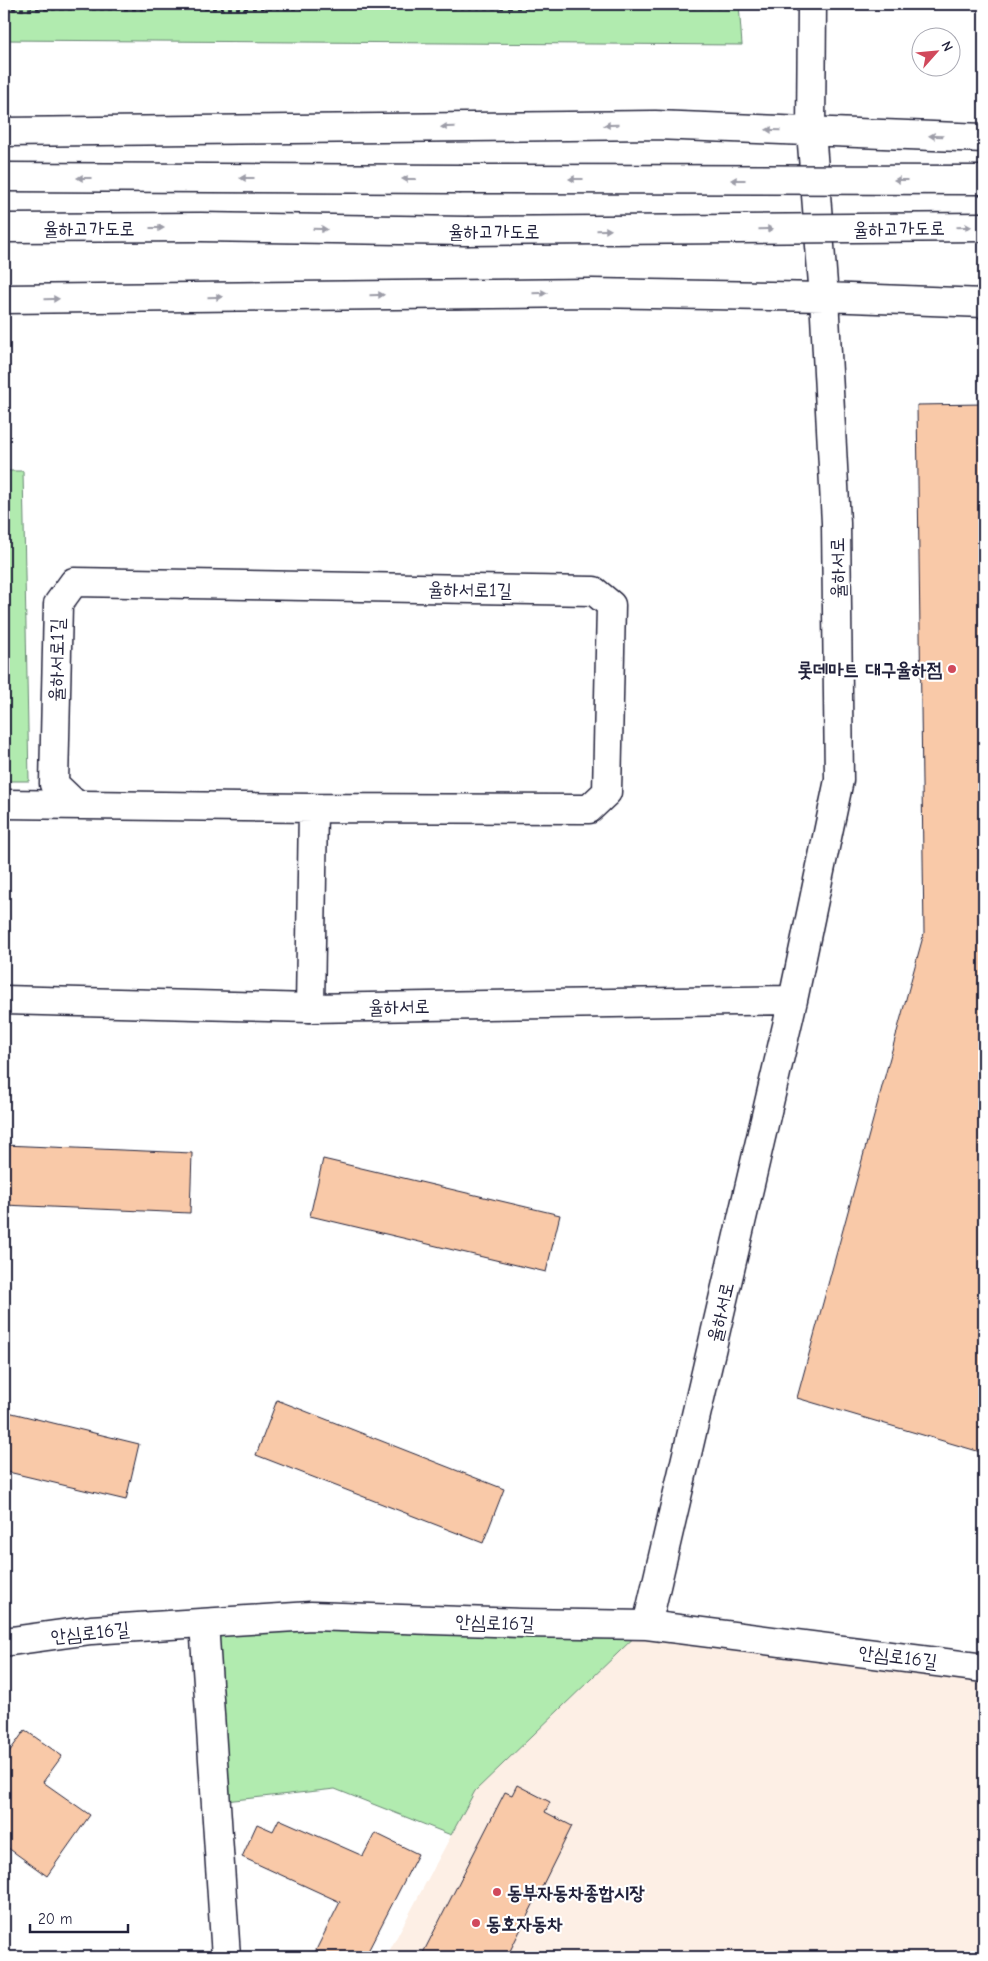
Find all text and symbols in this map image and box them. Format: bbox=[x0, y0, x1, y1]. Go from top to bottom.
north arrow bbox=[910, 28, 960, 78]
text: N bbox=[937, 38, 957, 54]
one-way arrow bbox=[603, 121, 619, 129]
one-way arrow bbox=[440, 123, 456, 131]
one-way arrow bbox=[765, 125, 781, 133]
one-way arrow bbox=[927, 132, 943, 140]
one-way arrow bbox=[76, 174, 92, 182]
one-way arrow bbox=[238, 174, 254, 182]
one-way arrow bbox=[401, 175, 417, 183]
one-way arrow bbox=[567, 175, 583, 183]
one-way arrow bbox=[730, 176, 746, 184]
one-way arrow bbox=[892, 176, 908, 184]
street label: 율하고가도로 bbox=[853, 217, 945, 241]
street label: 율하고가도로 bbox=[43, 218, 135, 240]
street label: 율하고가도로 bbox=[448, 221, 540, 243]
one-way arrow bbox=[956, 223, 972, 231]
one-way arrow bbox=[150, 224, 166, 232]
one-way arrow bbox=[312, 225, 328, 233]
one-way arrow bbox=[758, 225, 774, 233]
one-way arrow bbox=[596, 226, 612, 234]
one-way arrow bbox=[532, 289, 548, 297]
one-way arrow bbox=[370, 291, 386, 299]
one-way arrow bbox=[207, 293, 223, 301]
one-way arrow bbox=[45, 295, 61, 303]
street label: 율하서로 bbox=[826, 537, 850, 599]
street label: 율하서로1길 bbox=[428, 578, 512, 602]
street label: 율하서로1길 bbox=[45, 618, 69, 702]
place label: 롯데마트 대구율하점 bbox=[798, 659, 943, 681]
marker: 롯데마트 대구율하점 bbox=[946, 663, 958, 675]
street label: 율하서로 bbox=[368, 995, 430, 1019]
street label: 율하서로 bbox=[703, 1280, 739, 1344]
street label: 안심로16길 bbox=[455, 1611, 535, 1635]
street label: 안심로16길 bbox=[50, 1618, 131, 1648]
street label: 안심로16길 bbox=[857, 1641, 938, 1673]
place label: 동부자동차종합시장 bbox=[507, 1882, 645, 1904]
marker: 동부자동차종합시장 bbox=[491, 1886, 503, 1898]
scale bar bbox=[30, 1901, 128, 1933]
text: 20 m bbox=[38, 1910, 72, 1928]
place label: 동호자동차 bbox=[486, 1913, 563, 1935]
marker: 동호자동차 bbox=[470, 1917, 482, 1929]

